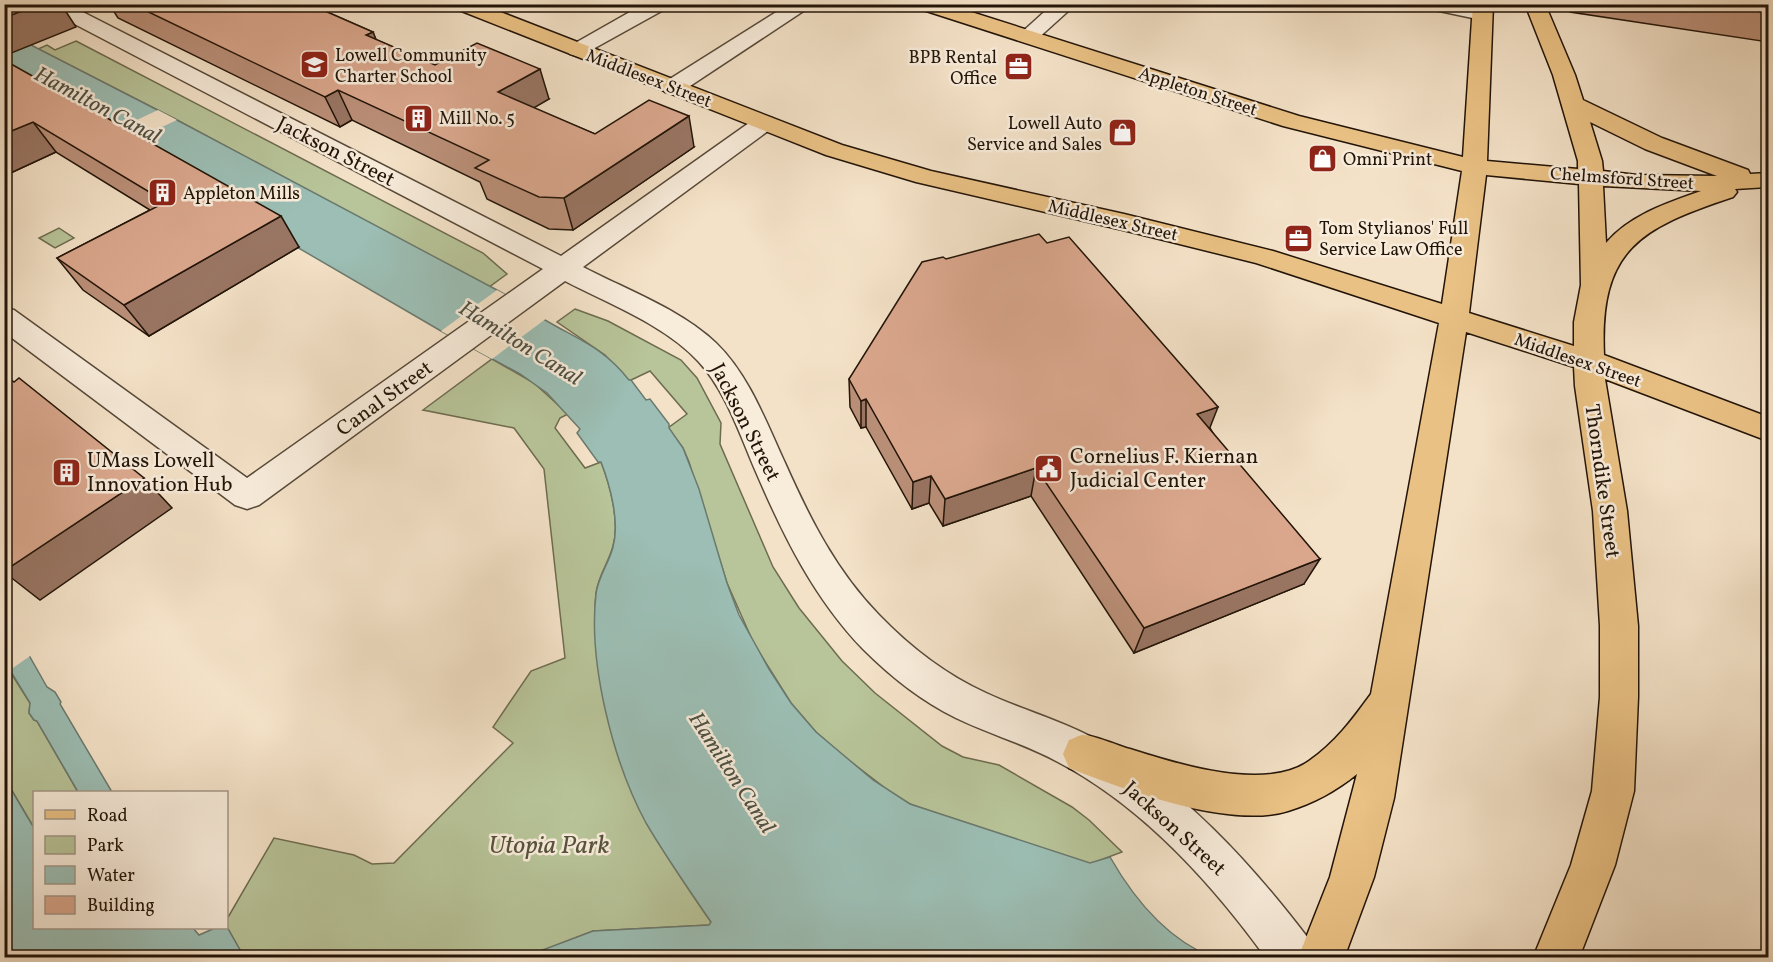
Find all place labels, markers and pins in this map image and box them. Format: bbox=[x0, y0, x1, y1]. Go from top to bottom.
place label: Lowell Community Charter School bbox=[335, 44, 487, 90]
place label: BPB Rental Office bbox=[909, 46, 997, 92]
school or university icon: Lowell Community Charter School bbox=[298, 49, 330, 81]
office icon: BPB Rental Office bbox=[1002, 51, 1034, 83]
building icon: Mill No. 5 bbox=[402, 102, 434, 134]
place label: Mill No. 5 bbox=[439, 107, 515, 132]
place label: Lowell Auto Service and Sales bbox=[967, 112, 1102, 158]
shop icon: Lowell Auto Service and Sales bbox=[1107, 117, 1139, 149]
shop icon: Omni Print bbox=[1306, 143, 1338, 175]
place label: Omni Print bbox=[1343, 148, 1432, 173]
building icon: Appleton Mills bbox=[146, 177, 178, 209]
place label: Appleton Mills bbox=[183, 182, 300, 207]
place label: Tom Stylianos' Full Service Law Office bbox=[1319, 217, 1468, 263]
office icon: Tom Stylianos' Full Service Law Office bbox=[1282, 222, 1314, 254]
place label: Cornelius F. Kiernan Judicial Center bbox=[1070, 443, 1258, 496]
place label: UMass Lowell Innovation Hub bbox=[87, 447, 232, 500]
public building icon: Cornelius F. Kiernan Judicial Center bbox=[1033, 452, 1065, 484]
building icon: UMass Lowell Innovation Hub bbox=[50, 456, 82, 488]

